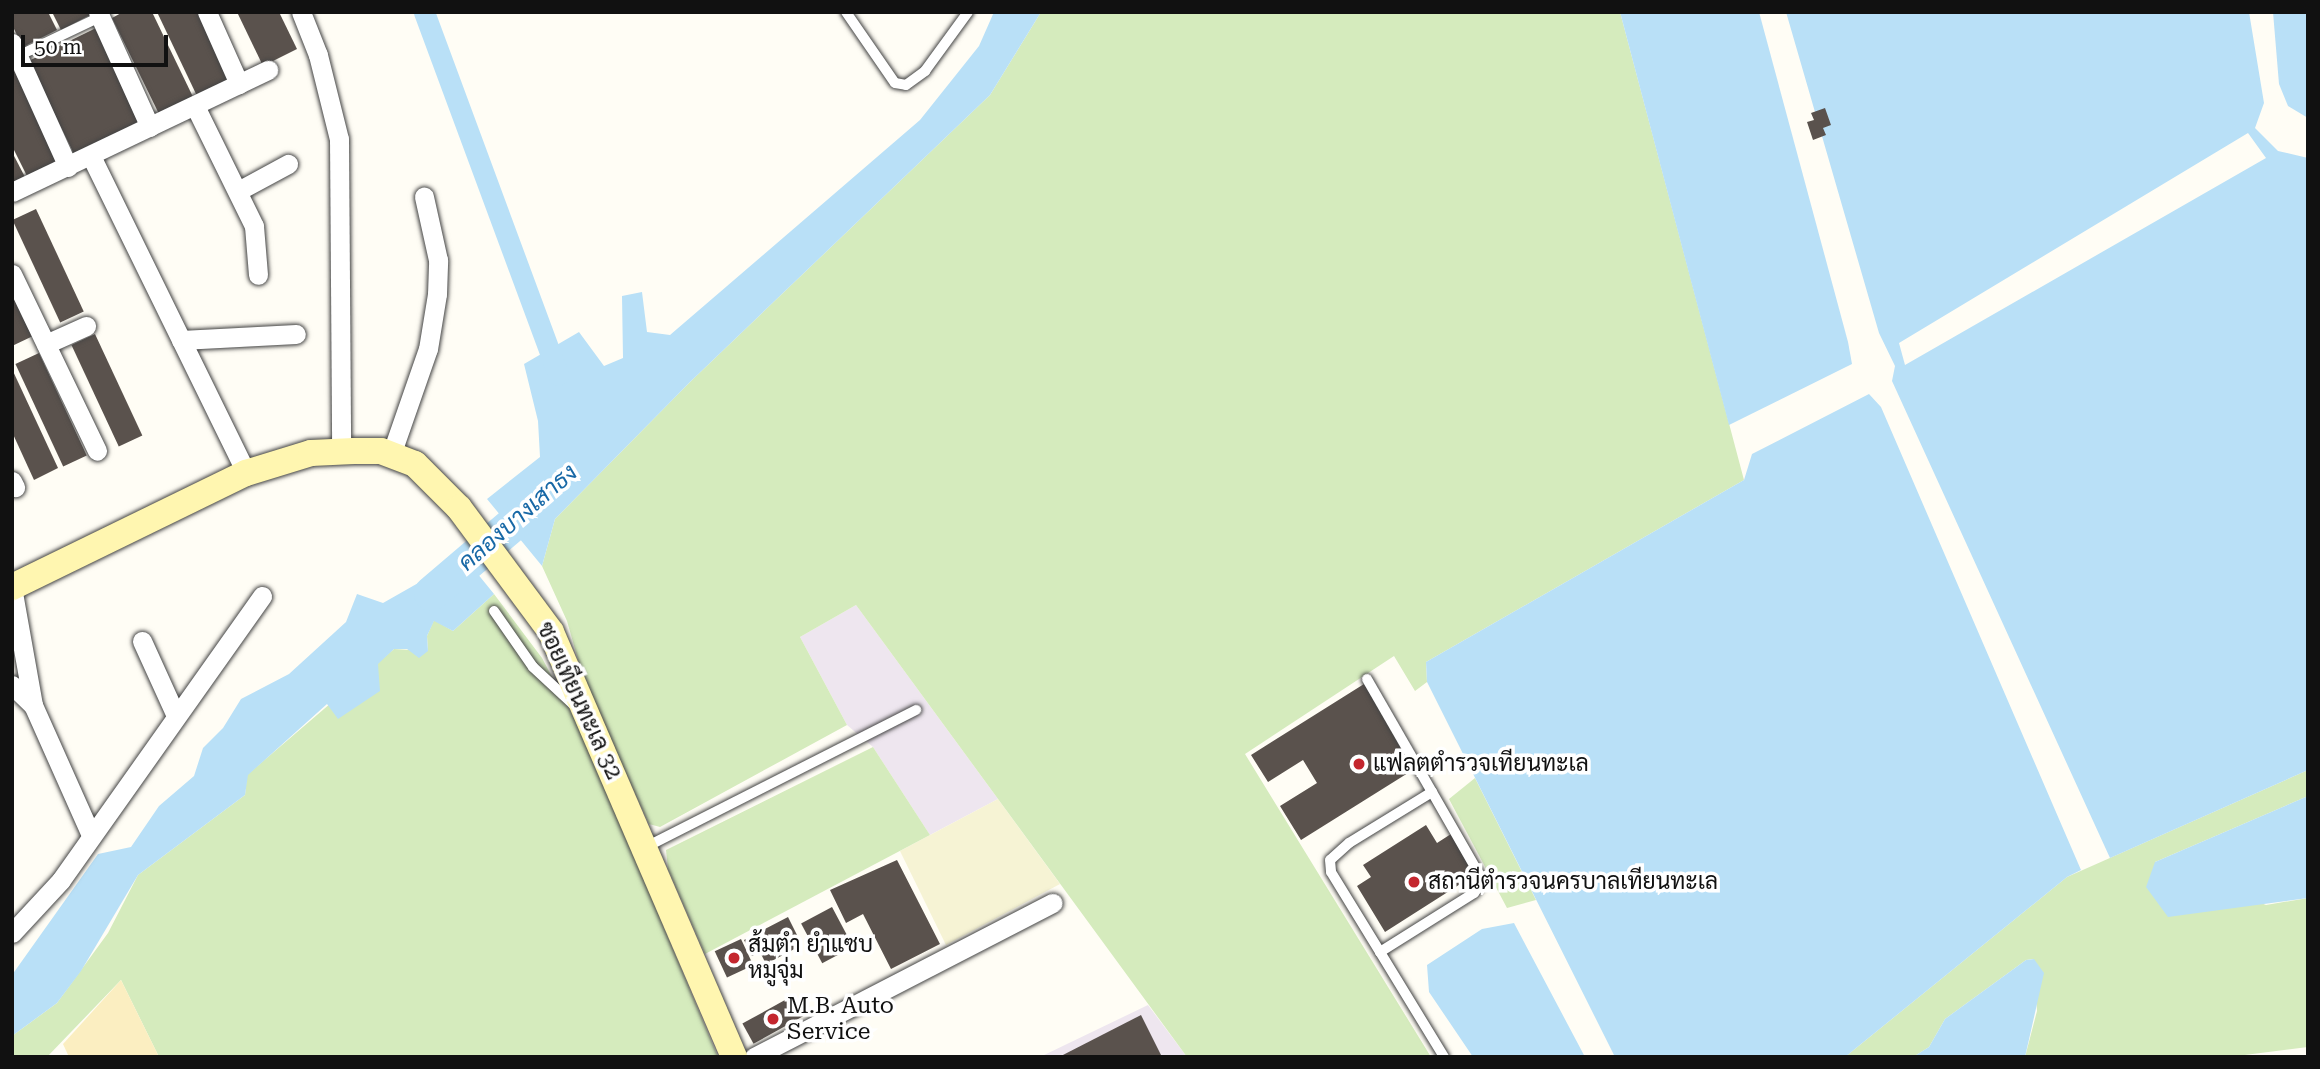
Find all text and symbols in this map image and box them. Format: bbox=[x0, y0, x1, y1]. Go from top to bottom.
scale bar bbox=[24, 21, 172, 65]
text: 50 m bbox=[34, 35, 82, 59]
water label: คลองบางเสาธง bbox=[453, 458, 583, 578]
street label: ซอยเทียนทะเล 32 bbox=[531, 618, 627, 784]
place label: แฟลตตำรวจเทียนทะเล bbox=[1373, 750, 1589, 778]
marker: แฟลตตำรวจเทียนทะเล bbox=[1351, 756, 1367, 772]
place label: สถานีตำรวจนครบาลเทียนทะเล bbox=[1428, 868, 1718, 896]
marker: สถานีตำรวจนครบาลเทียนทะเล bbox=[1406, 874, 1422, 890]
place label: ส้มตำ ยำแซบ หมูจุ่ม bbox=[748, 931, 873, 985]
marker: ส้มตำ ยำแซบ หมูจุ่ม bbox=[726, 950, 742, 966]
place label: M.B. Auto Service bbox=[787, 992, 894, 1046]
marker: M.B. Auto Service bbox=[765, 1011, 781, 1027]

